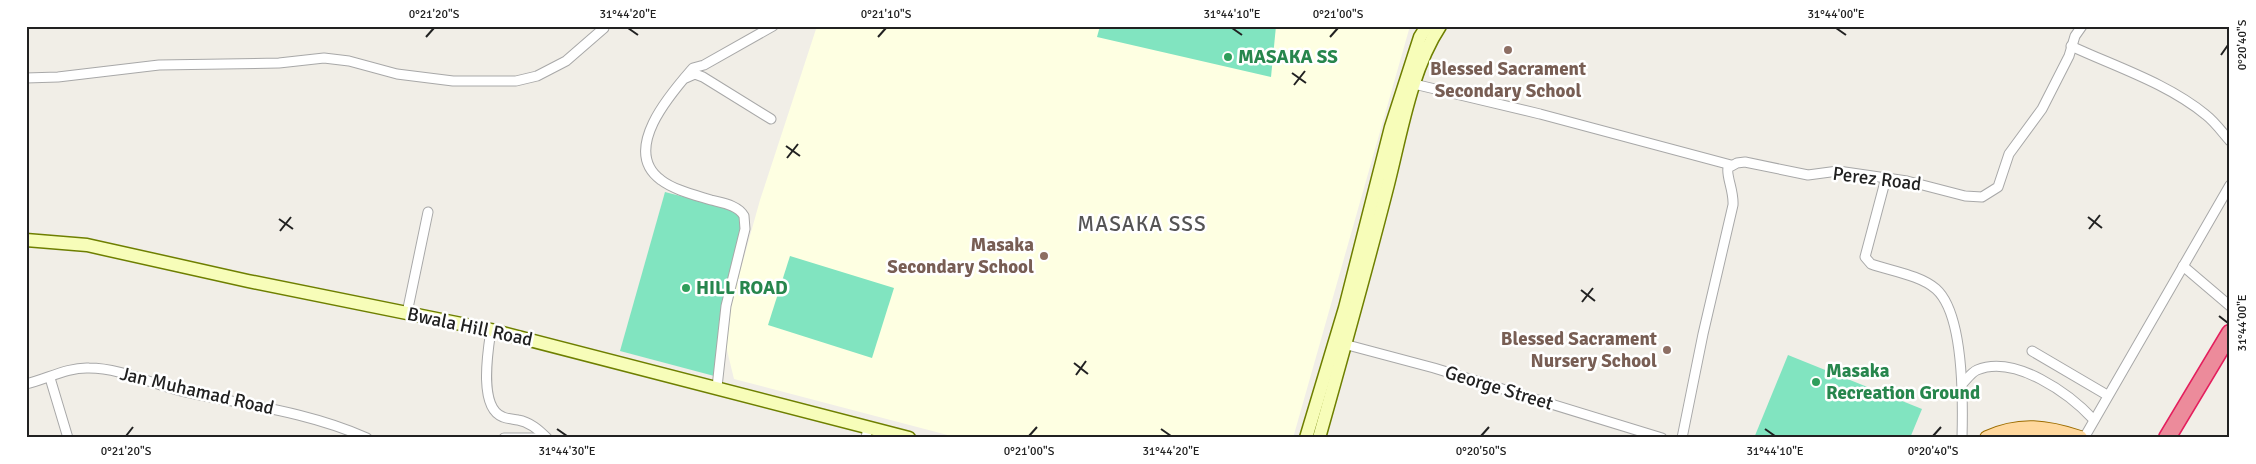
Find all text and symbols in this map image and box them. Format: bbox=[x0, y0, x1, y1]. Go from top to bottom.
text: 0°21'20"S bbox=[409, 7, 460, 22]
text: 31°44'20"E bbox=[599, 7, 657, 22]
text: 0°21'10"S bbox=[861, 7, 912, 22]
text: 31°44'10"E bbox=[1203, 7, 1261, 22]
text: 0°21'00"S bbox=[1313, 7, 1364, 22]
text: 31°44'00"E bbox=[1807, 7, 1865, 22]
text: 0°20'40"S bbox=[2235, 19, 2250, 70]
marker: Blessed Sacrament Secondary School bbox=[1502, 44, 1514, 56]
place label: MASAKA SS bbox=[1238, 45, 1338, 69]
marker: MASAKA SS bbox=[1222, 51, 1234, 63]
place label: Blessed Sacrament Secondary School bbox=[1430, 57, 1586, 103]
street label: Perez Road bbox=[1831, 162, 1923, 196]
district label: MASAKA SSS bbox=[1077, 211, 1207, 237]
place label: Masaka Secondary School bbox=[887, 233, 1034, 279]
marker: Masaka Secondary School bbox=[1038, 250, 1050, 262]
place label: HILL ROAD bbox=[696, 276, 788, 300]
marker: HILL ROAD bbox=[680, 282, 692, 294]
text: 31°44'00"E bbox=[2235, 294, 2250, 352]
street label: Bwala Hill Road bbox=[405, 302, 535, 352]
place label: Blessed Sacrament Nursery School bbox=[1501, 327, 1657, 373]
marker: Blessed Sacrament Nursery School bbox=[1661, 344, 1673, 356]
place label: Masaka Recreation Ground bbox=[1826, 359, 1980, 405]
street label: George Street bbox=[1442, 360, 1556, 416]
street label: Jan Muhamad Road bbox=[118, 362, 276, 420]
marker: Masaka Recreation Ground bbox=[1810, 376, 1822, 388]
text: 0°21'20"S bbox=[101, 444, 152, 459]
text: 31°44'30"E bbox=[538, 444, 596, 459]
text: 0°21'00"S bbox=[1004, 444, 1055, 459]
text: 31°44'20"E bbox=[1142, 444, 1200, 459]
text: 0°20'50"S bbox=[1456, 444, 1507, 459]
text: 31°44'10"E bbox=[1746, 444, 1804, 459]
text: 0°20'40"S bbox=[1908, 444, 1959, 459]

